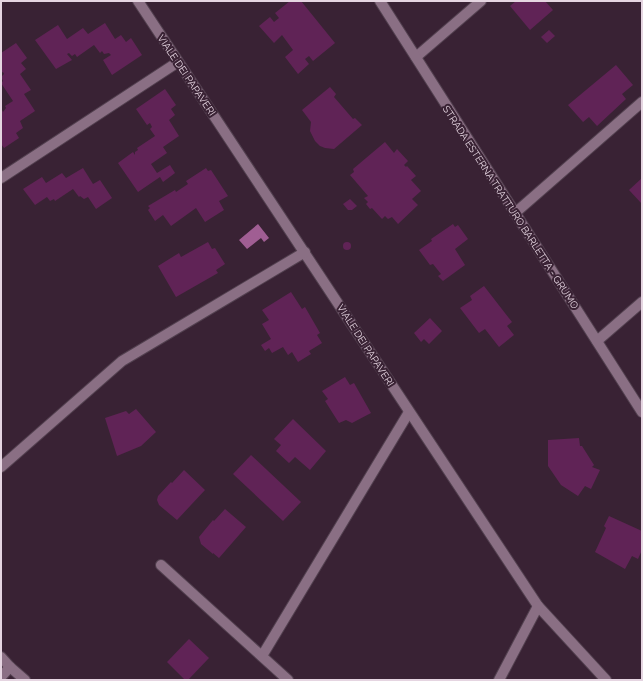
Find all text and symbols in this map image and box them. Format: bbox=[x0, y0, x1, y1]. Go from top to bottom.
street label: VIALE DEI PAPAVERI bbox=[155, 33, 218, 118]
street label: STRADA ESTERNA TRATTURO BARLETTA - GRUMO bbox=[441, 104, 581, 311]
street label: VIALE DEI PAPAVERI bbox=[335, 302, 396, 388]

